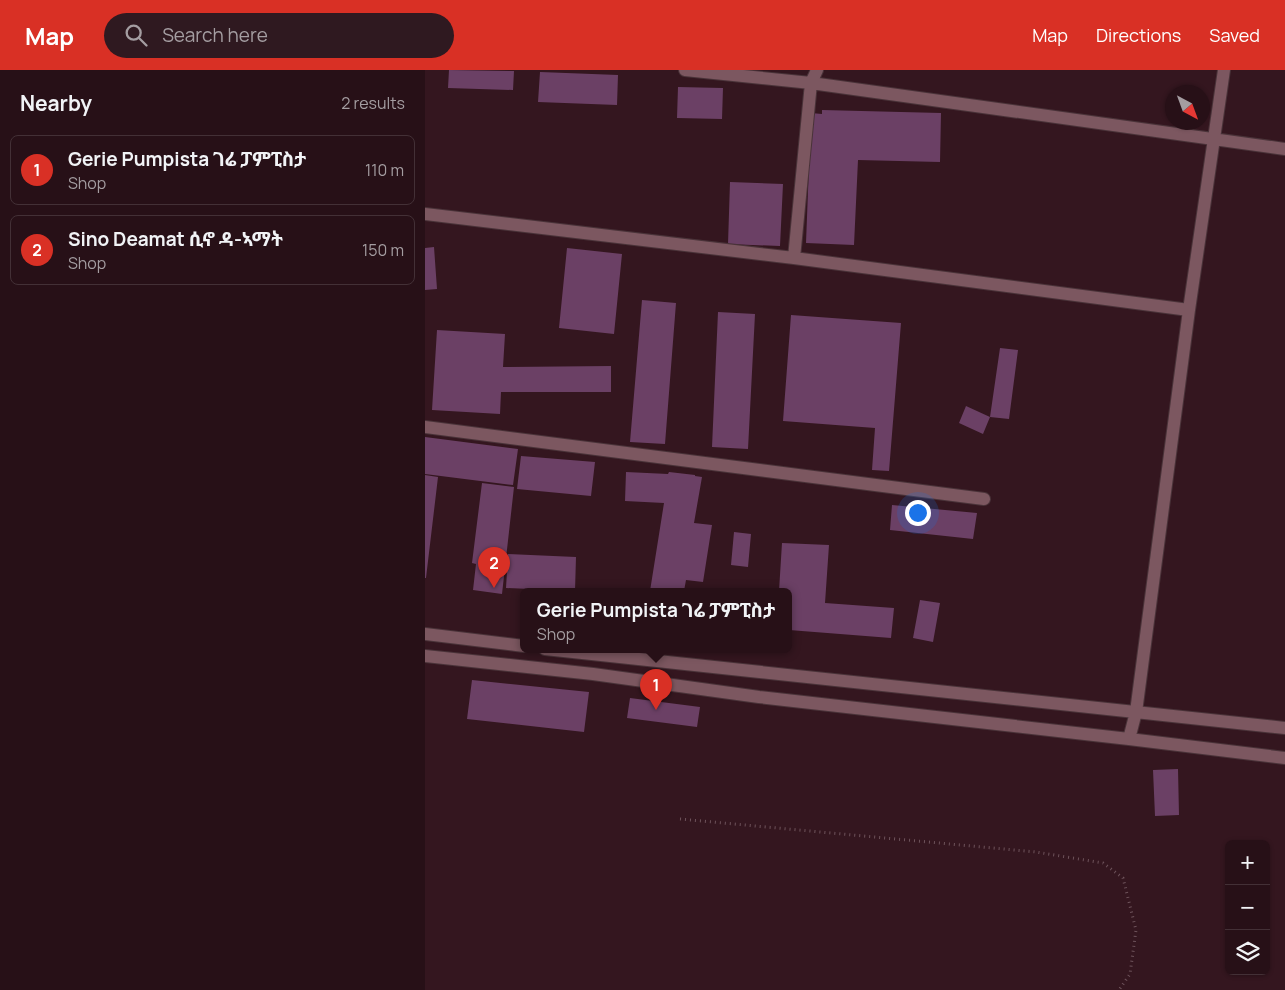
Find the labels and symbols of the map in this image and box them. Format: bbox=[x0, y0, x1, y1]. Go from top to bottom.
north arrow bbox=[1165, 85, 1210, 130]
your location bbox=[905, 500, 931, 526]
pin: 2 bbox=[478, 547, 510, 588]
pin: 1 bbox=[640, 669, 672, 710]

